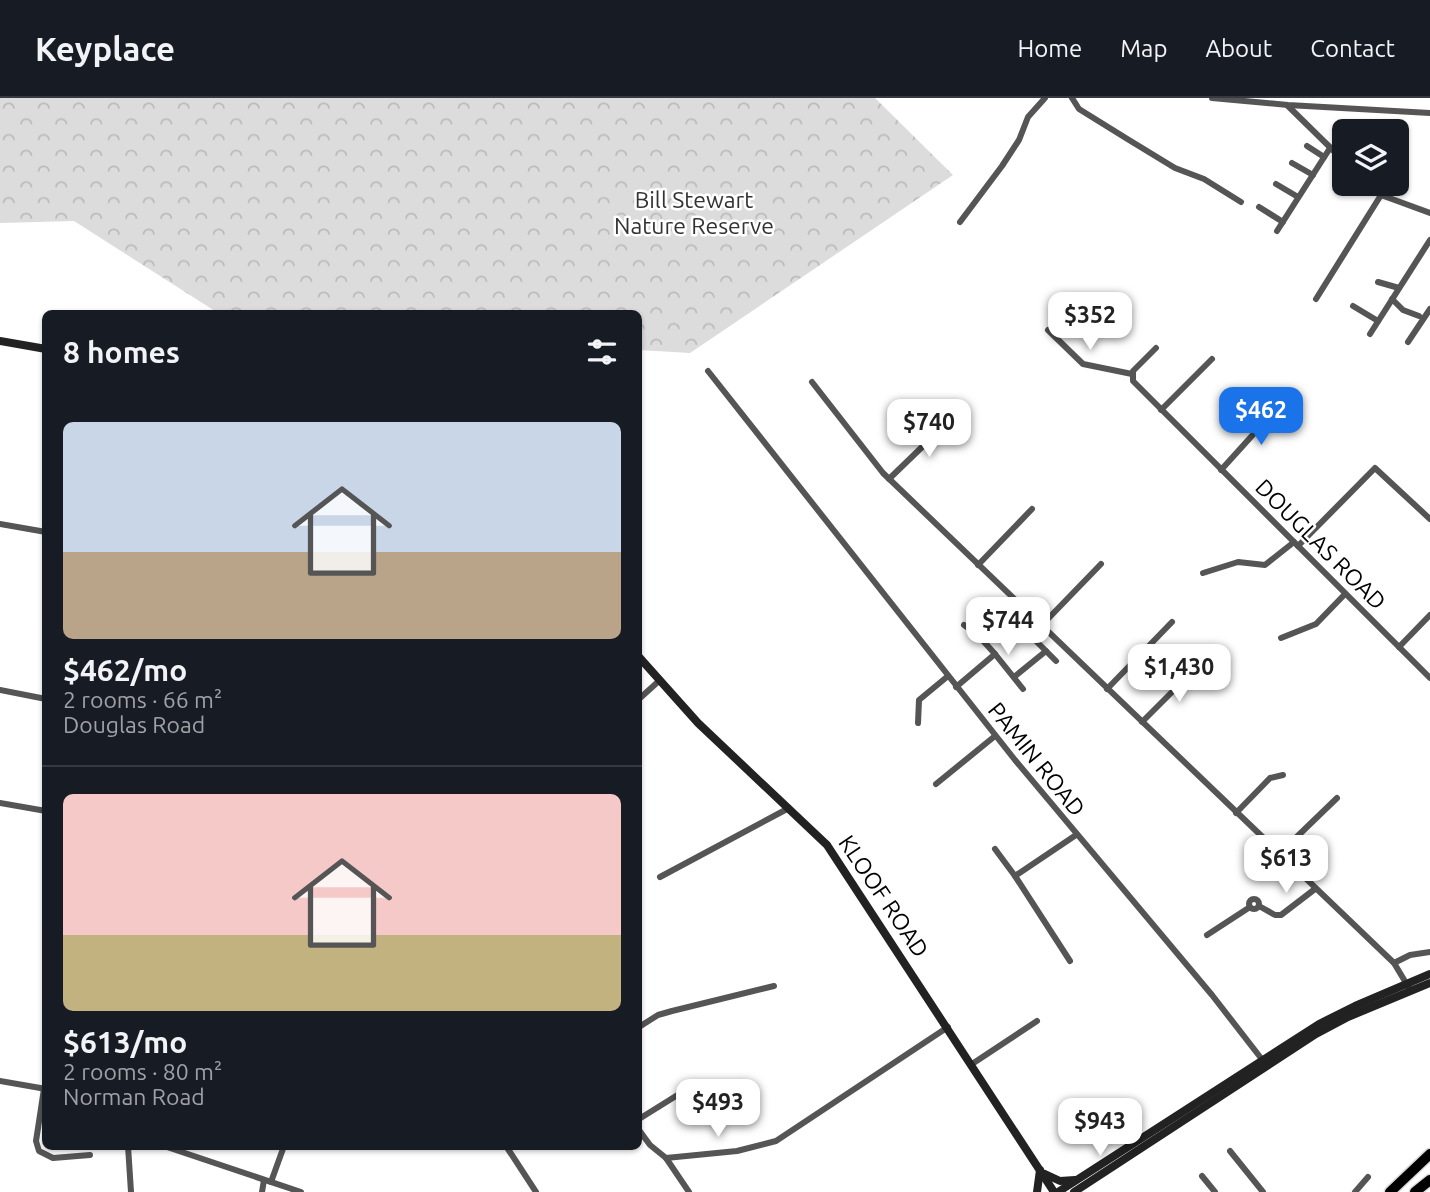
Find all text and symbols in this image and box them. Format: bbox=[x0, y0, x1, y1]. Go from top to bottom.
text: Keyplace bbox=[35, 30, 175, 67]
text: Home bbox=[1017, 35, 1082, 62]
text: Map bbox=[1120, 35, 1167, 62]
text: About bbox=[1205, 35, 1272, 62]
text: Contact bbox=[1310, 35, 1395, 62]
map controls bbox=[1332, 119, 1409, 196]
button: layers bbox=[1332, 119, 1409, 196]
park label: Bill Stewart Nature Reserve bbox=[614, 187, 774, 238]
pin: $352 bbox=[1049, 292, 1131, 352]
text: $352 bbox=[1064, 302, 1116, 327]
icon: filters bbox=[583, 333, 621, 371]
text: 8 homes bbox=[63, 335, 180, 369]
pin: $462 bbox=[1220, 388, 1302, 447]
text: $462 bbox=[1235, 397, 1287, 422]
pin: $740 bbox=[888, 400, 970, 459]
text: $740 bbox=[903, 409, 955, 434]
icon: home bbox=[279, 468, 405, 594]
street label: DOUGLAS ROAD bbox=[1251, 474, 1391, 614]
pin: $744 bbox=[967, 598, 1049, 657]
text: $744 bbox=[982, 607, 1034, 632]
pin: $1,430 bbox=[1122, 644, 1236, 704]
text: $462/mo bbox=[63, 653, 187, 687]
text: $1,430 bbox=[1144, 654, 1214, 679]
text: 2 rooms · 66 m² bbox=[63, 687, 222, 712]
street label: PAMIN ROAD bbox=[984, 697, 1090, 821]
text: Douglas Road bbox=[63, 712, 205, 737]
street label: KLOOF ROAD bbox=[834, 830, 934, 962]
pin: $613 bbox=[1245, 836, 1327, 895]
icon: home bbox=[279, 840, 405, 966]
text: $613 bbox=[1260, 845, 1312, 870]
text: $613/mo bbox=[63, 1025, 187, 1059]
text: 2 rooms · 80 m² bbox=[63, 1059, 222, 1084]
pin: $493 bbox=[677, 1080, 759, 1139]
text: Norman Road bbox=[63, 1084, 205, 1109]
text: $493 bbox=[692, 1089, 744, 1114]
pin: $943 bbox=[1059, 1098, 1141, 1158]
text: $943 bbox=[1074, 1108, 1126, 1133]

